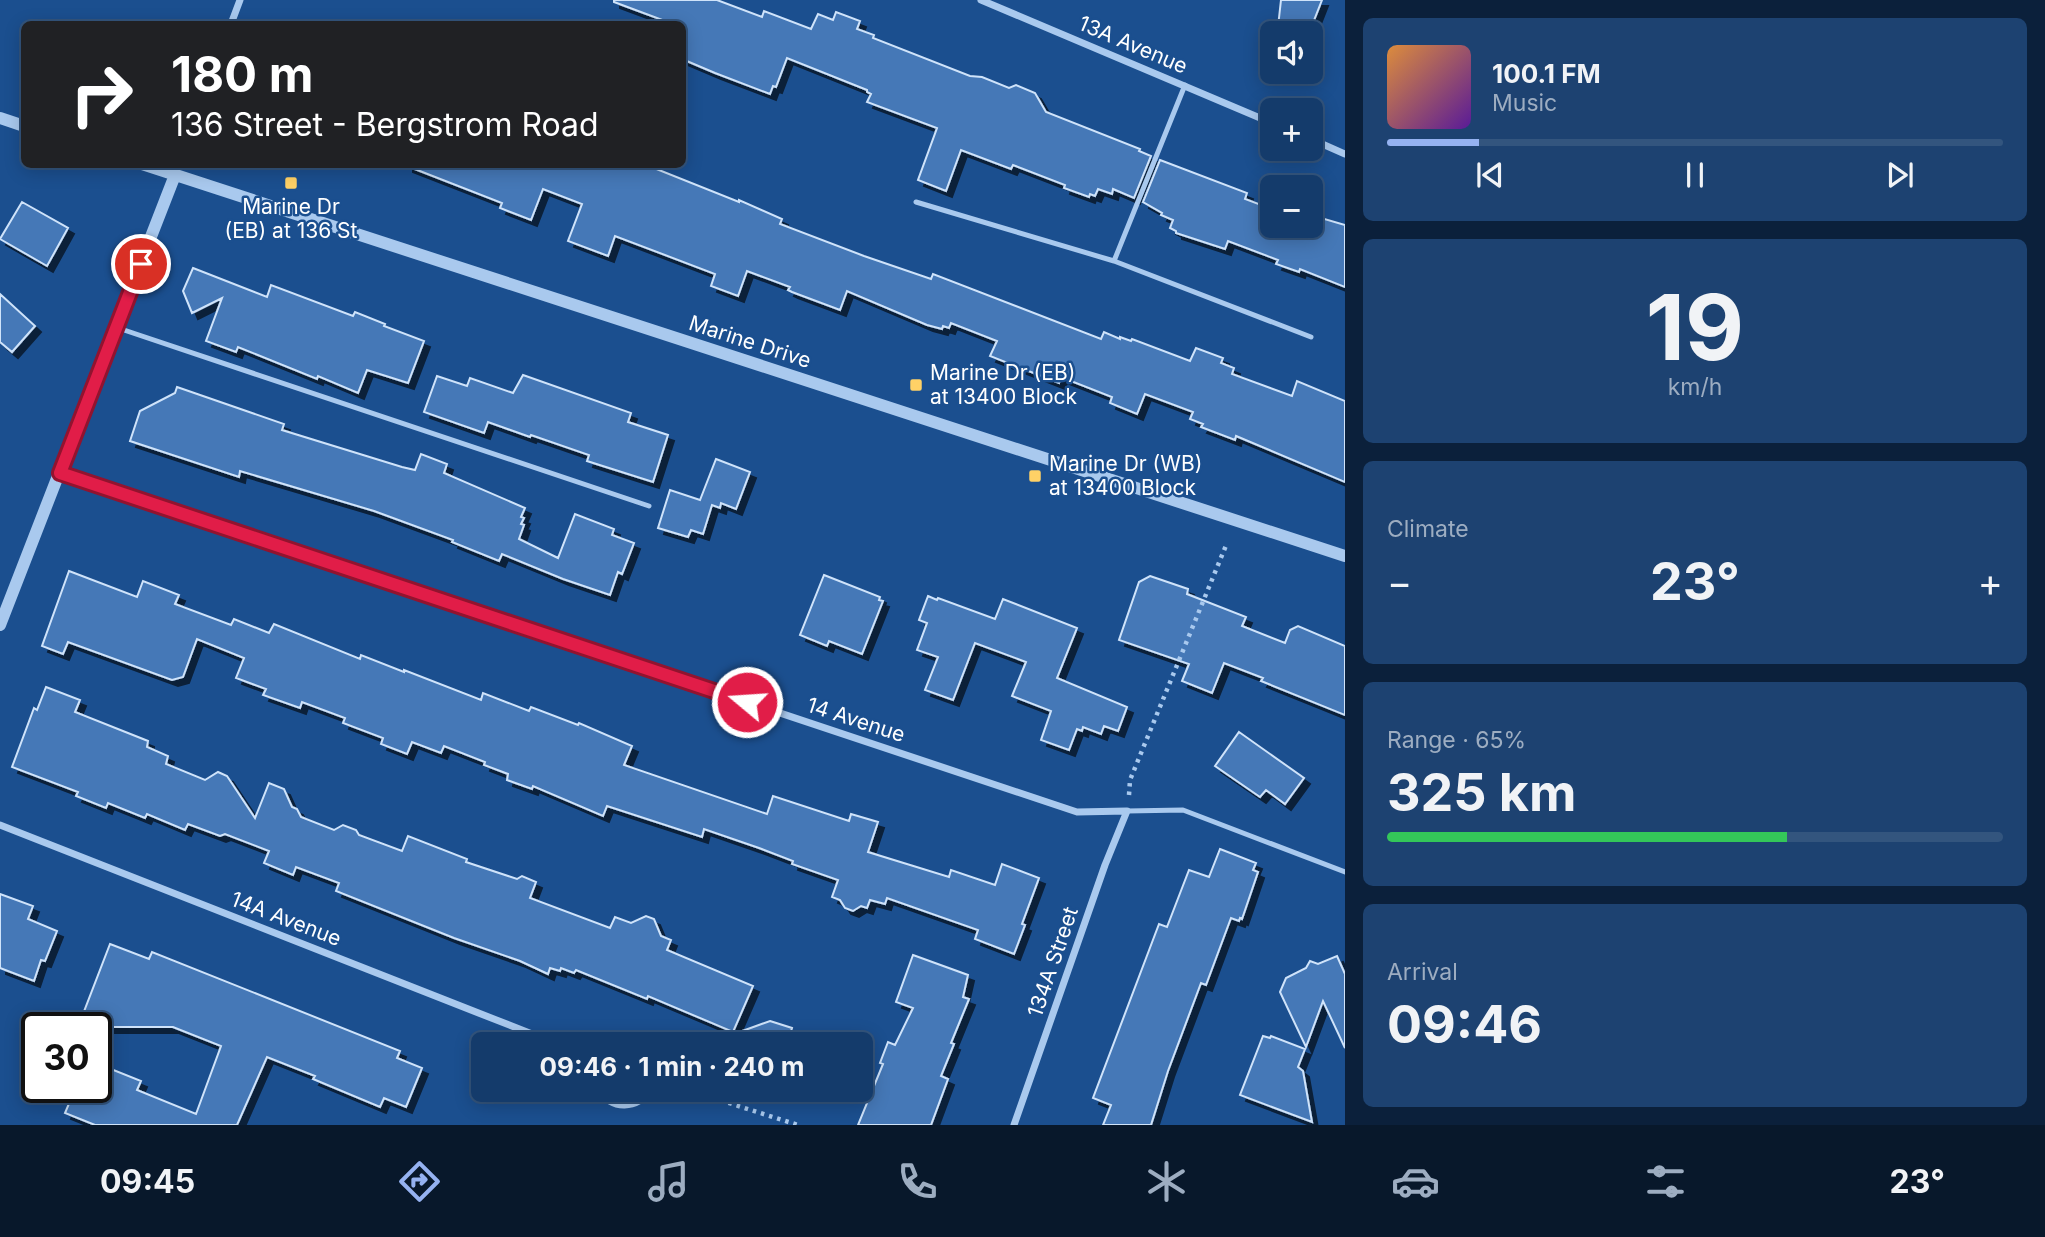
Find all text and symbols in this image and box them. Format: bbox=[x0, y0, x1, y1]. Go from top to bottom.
street label: 13A Avenue bbox=[1075, 10, 1191, 79]
map controls bbox=[1260, 21, 1323, 238]
button: sound bbox=[1260, 21, 1323, 84]
text: 180 m bbox=[171, 45, 313, 104]
icon: right bbox=[56, 49, 147, 140]
text: 100.1 FM bbox=[1492, 58, 1601, 89]
text: Music bbox=[1492, 89, 1557, 117]
button: + bbox=[1260, 98, 1323, 161]
text: 136 Street - Bergstrom Road bbox=[171, 105, 599, 144]
icon: previous bbox=[1471, 156, 1509, 194]
icon: pause bbox=[1676, 156, 1714, 194]
icon: next bbox=[1881, 156, 1919, 194]
marker: Marine Dr (EB) at 136 St bbox=[283, 175, 299, 191]
button: − bbox=[1260, 175, 1323, 238]
place label: Marine Dr (EB) at 136 St bbox=[225, 194, 358, 243]
pin bbox=[111, 234, 171, 294]
icon: arrive bbox=[122, 245, 160, 283]
text: 19 bbox=[1646, 272, 1744, 382]
street label: Marine Drive bbox=[686, 310, 814, 373]
place label: Marine Dr (EB) at 13400 Block bbox=[930, 360, 1077, 409]
text: km/h bbox=[1668, 373, 1722, 401]
marker: Marine Dr (EB) at 13400 Block bbox=[908, 377, 924, 393]
place label: Marine Dr (WB) at 13400 Block bbox=[1049, 451, 1202, 500]
marker: Marine Dr (WB) at 13400 Block bbox=[1027, 468, 1043, 484]
text: Climate bbox=[1387, 515, 1469, 543]
text: 23° bbox=[1650, 550, 1740, 613]
text: − bbox=[1387, 559, 1412, 605]
text: + bbox=[1978, 559, 2003, 605]
position arrow bbox=[710, 665, 784, 739]
street label: 14 Avenue bbox=[804, 692, 908, 747]
text: Range · 65% bbox=[1387, 726, 1526, 754]
text: 325 km bbox=[1387, 761, 1577, 824]
street label: 14A Avenue bbox=[227, 886, 345, 951]
street label: 134A Street bbox=[1022, 903, 1083, 1020]
text: Arrival bbox=[1387, 958, 1458, 986]
text: 09:46 bbox=[1387, 993, 1542, 1056]
speed limit sign: 30 bbox=[21, 1012, 112, 1103]
text: 09:46 · 1 min · 240 m bbox=[540, 1051, 804, 1082]
icon: directions bbox=[395, 1157, 444, 1206]
icon: music bbox=[644, 1157, 693, 1206]
icon: phone bbox=[893, 1157, 942, 1206]
icon: climate bbox=[1142, 1157, 1191, 1206]
icon: car bbox=[1391, 1157, 1440, 1206]
icon: filters bbox=[1641, 1157, 1690, 1206]
text: 09:45 bbox=[100, 1162, 195, 1201]
text: 23° bbox=[1890, 1162, 1945, 1201]

